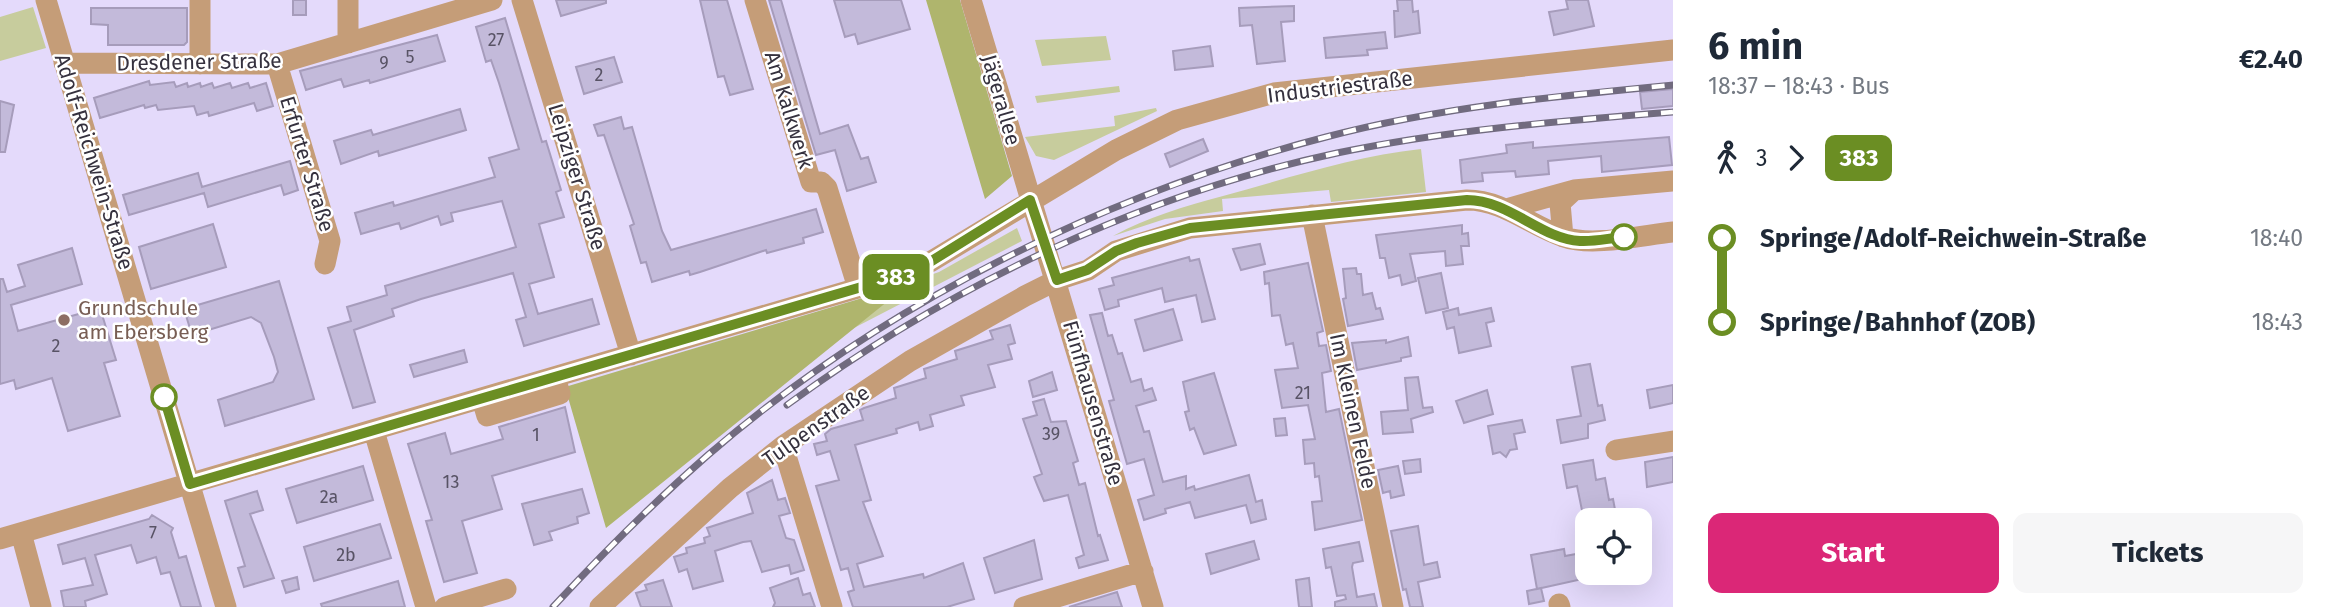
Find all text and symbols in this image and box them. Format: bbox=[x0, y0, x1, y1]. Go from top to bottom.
text: 6 min bbox=[1708, 23, 1803, 69]
house number: 27 bbox=[488, 29, 504, 51]
text: €2.40 bbox=[2239, 44, 2303, 75]
house number: 5 bbox=[405, 46, 415, 68]
street label: Dresdener Straße bbox=[116, 48, 282, 76]
street label: Am Kalkwerk bbox=[759, 48, 819, 172]
street label: Adolf-Reichwein-Straße bbox=[49, 51, 139, 273]
house number: 9 bbox=[379, 52, 389, 74]
street label: Jägerallee bbox=[976, 52, 1026, 148]
house number: 2 bbox=[595, 64, 604, 86]
street label: Industriestraße bbox=[1266, 65, 1414, 109]
text: 18:37 – 18:43 · Bus bbox=[1708, 72, 1889, 100]
street label: Erfurter Straße bbox=[274, 93, 340, 235]
street label: Leipziger Straße bbox=[542, 100, 612, 254]
icon: walk bbox=[1708, 139, 1746, 177]
icon: forward bbox=[1777, 139, 1815, 177]
text: 3 bbox=[1756, 144, 1767, 172]
text: 383 bbox=[1839, 144, 1878, 172]
text: Springe/Adolf-Reichwein-Straße bbox=[1760, 223, 2147, 254]
unlabelled marker bbox=[1611, 224, 1637, 250]
text: 18:40 bbox=[2250, 224, 2303, 252]
line badge: 383 bbox=[856, 254, 936, 300]
text: 383 bbox=[877, 263, 915, 291]
place label: Grundschule am Ebersberg bbox=[78, 295, 208, 345]
text: Springe/Bahnhof (ZOB) bbox=[1760, 307, 2035, 338]
text: 18:43 bbox=[2252, 308, 2303, 336]
marker: Grundschule am Ebersberg bbox=[56, 312, 72, 328]
street label: Fünfhausenstraße bbox=[1057, 317, 1129, 489]
street label: Im Kleinen Felde bbox=[1324, 331, 1382, 491]
house number: 2 bbox=[52, 335, 61, 357]
street label: Tulpenstraße bbox=[757, 380, 875, 472]
house number: 21 bbox=[1295, 382, 1311, 404]
unlabelled marker bbox=[151, 384, 177, 410]
house number: 39 bbox=[1042, 423, 1060, 445]
house number: 1 bbox=[532, 424, 540, 446]
house number: 13 bbox=[443, 471, 459, 493]
house number: 2a bbox=[320, 486, 338, 508]
map controls bbox=[1575, 508, 1652, 585]
button: locate bbox=[1575, 508, 1652, 585]
button: Start bbox=[1708, 513, 1999, 593]
button: Tickets bbox=[2013, 513, 2303, 593]
house number: 7 bbox=[149, 522, 157, 544]
house number: 2b bbox=[336, 544, 356, 566]

